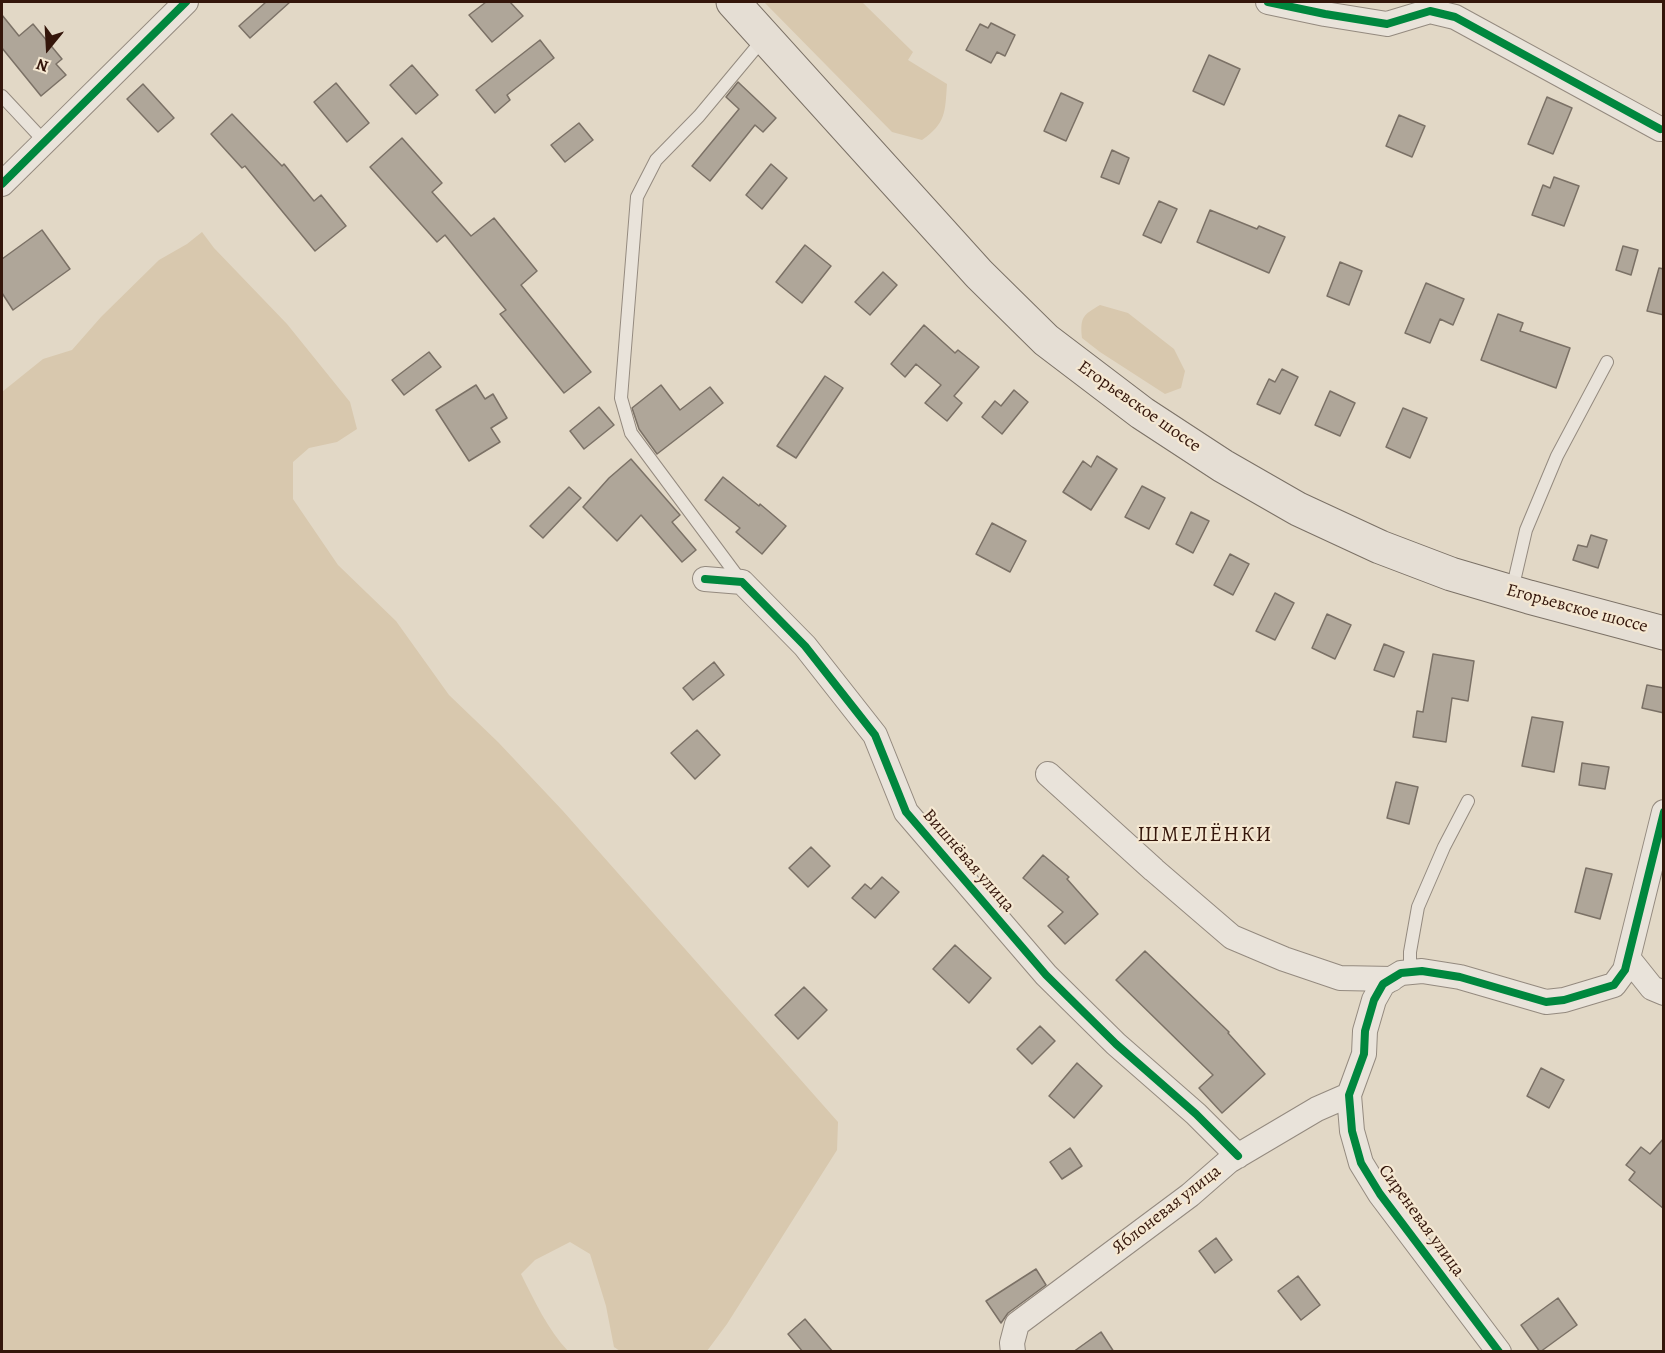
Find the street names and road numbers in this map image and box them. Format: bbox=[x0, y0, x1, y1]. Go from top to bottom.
street label: Егорьевское шоссе bbox=[1073, 356, 1205, 458]
street label: Егорьевское шоссе bbox=[1504, 580, 1650, 638]
street label: Вишнёвая улица bbox=[917, 805, 1019, 917]
street label: Яблоневая улица bbox=[1108, 1161, 1226, 1259]
street label: Сиреневая улица bbox=[1373, 1161, 1469, 1281]

